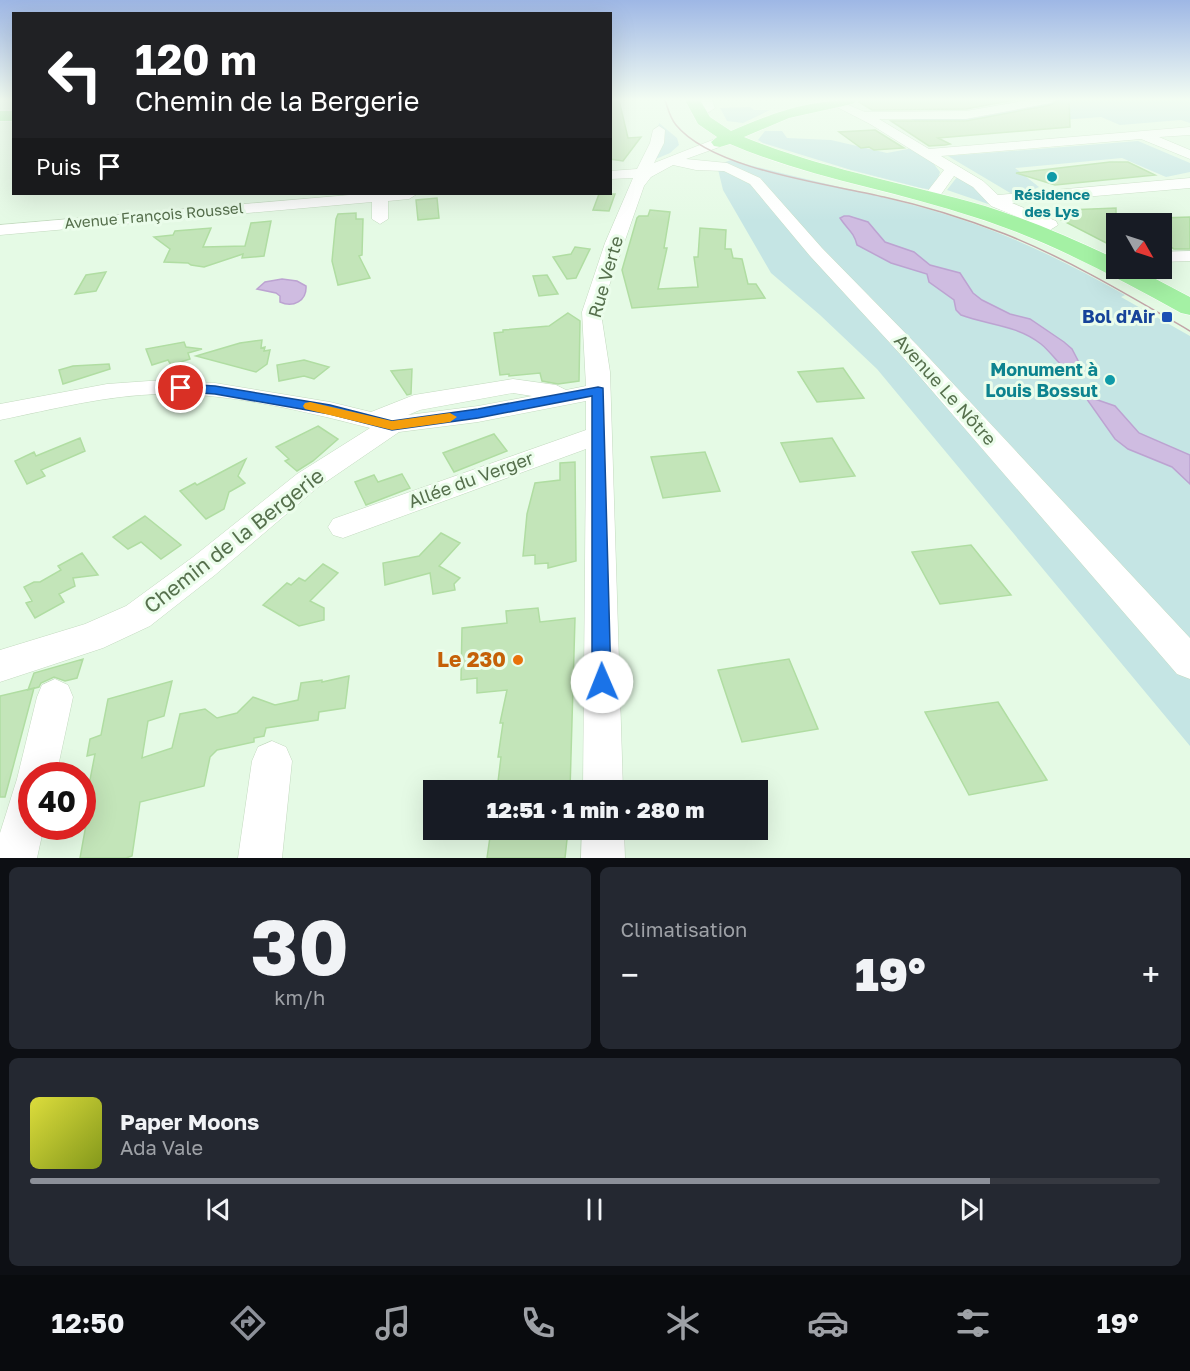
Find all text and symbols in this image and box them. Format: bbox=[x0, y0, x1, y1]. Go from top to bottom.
text: 120 m bbox=[135, 34, 257, 84]
icon: left bbox=[36, 36, 114, 114]
text: Chemin de la Bergerie bbox=[135, 85, 419, 117]
icon: arrive bbox=[93, 150, 126, 183]
text: Puis bbox=[36, 153, 81, 180]
marker: Résidence des Lys bbox=[1045, 170, 1059, 184]
place label: Résidence des Lys bbox=[1014, 185, 1090, 220]
street label: Avenue François Roussel bbox=[64, 198, 244, 232]
north arrow bbox=[1106, 213, 1172, 279]
map controls bbox=[1106, 213, 1172, 279]
street label: Rue Verte bbox=[583, 233, 627, 320]
place label: Bol d'Air bbox=[1082, 305, 1155, 327]
marker: Bol d'Air bbox=[1160, 310, 1174, 324]
street label: Avenue Le Nôtre bbox=[890, 329, 1001, 449]
place label: Monument à Louis Bossut bbox=[985, 358, 1098, 401]
pin bbox=[155, 362, 206, 413]
icon: arrive bbox=[164, 371, 197, 404]
marker: Monument à Louis Bossut bbox=[1103, 373, 1117, 387]
street label: Allée du Verger bbox=[405, 446, 536, 512]
street label: Chemin de la Bergerie bbox=[138, 462, 329, 619]
place label: Le 230 bbox=[437, 646, 506, 672]
position arrow bbox=[570, 650, 634, 714]
marker: Le 230 bbox=[511, 653, 525, 667]
speed limit sign: 40 bbox=[18, 762, 96, 840]
text: 12:51 · 1 min · 280 m bbox=[487, 796, 704, 823]
text: 30 bbox=[251, 899, 349, 992]
text: Climatisation bbox=[621, 917, 747, 941]
text: 19° bbox=[855, 947, 926, 1001]
text: − bbox=[621, 955, 639, 994]
text: + bbox=[1142, 955, 1160, 994]
text: km/h bbox=[274, 985, 325, 1009]
text: Paper Moons bbox=[120, 1108, 259, 1135]
text: Ada Vale bbox=[120, 1135, 203, 1159]
icon: previous bbox=[202, 1193, 235, 1226]
icon: pause bbox=[578, 1193, 611, 1226]
icon: next bbox=[955, 1193, 988, 1226]
icon: directions bbox=[227, 1302, 269, 1344]
icon: music bbox=[372, 1302, 414, 1344]
icon: phone bbox=[517, 1302, 559, 1344]
icon: climate bbox=[662, 1302, 704, 1344]
icon: car bbox=[807, 1302, 849, 1344]
icon: filters bbox=[952, 1302, 994, 1344]
text: 12:50 bbox=[51, 1307, 125, 1339]
text: 19° bbox=[1097, 1307, 1138, 1339]

